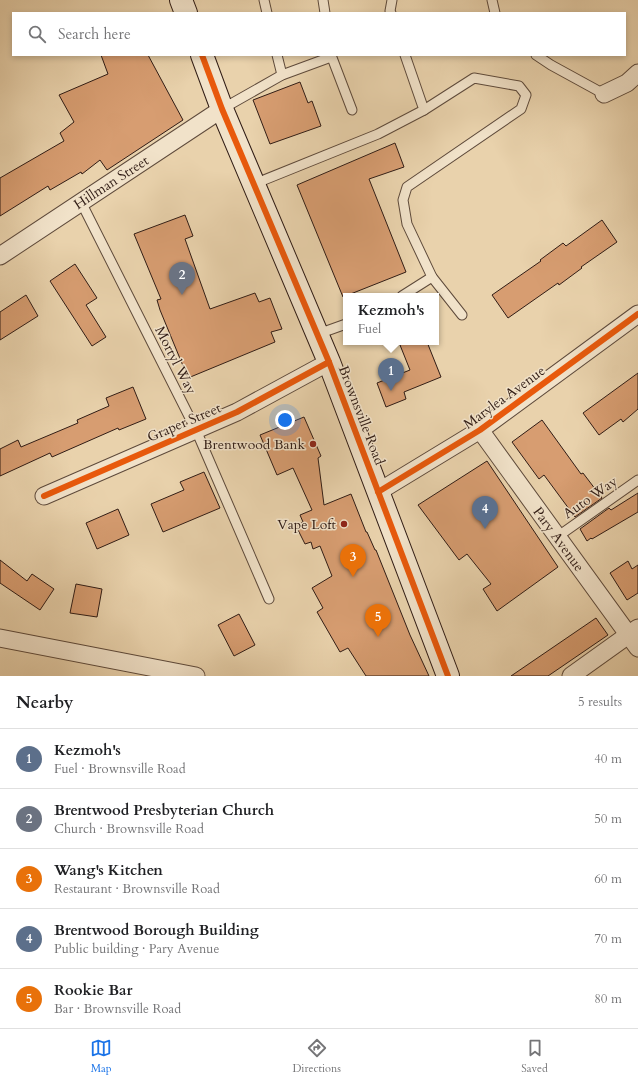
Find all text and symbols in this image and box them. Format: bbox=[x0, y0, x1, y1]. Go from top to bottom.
search box bbox=[12, 12, 626, 56]
icon: search bbox=[26, 23, 48, 45]
text: Search here bbox=[58, 24, 131, 44]
street label: Hillman Street bbox=[70, 151, 153, 214]
pin: 2 bbox=[169, 262, 195, 295]
popup bbox=[343, 293, 439, 345]
text: Kezmoh's bbox=[358, 300, 424, 320]
text: Fuel bbox=[358, 320, 381, 338]
street label: Mortyl Way bbox=[150, 323, 201, 398]
pin: 1 bbox=[378, 358, 404, 391]
street label: Marylea Avenue bbox=[460, 361, 549, 434]
street label: Brownsville Road bbox=[334, 363, 389, 468]
street label: Graper Street bbox=[144, 398, 225, 447]
your location bbox=[275, 410, 295, 430]
place label: Brentwood Bank bbox=[203, 435, 305, 454]
marker: Brentwood Bank bbox=[308, 439, 318, 449]
street label: Auto Way bbox=[559, 471, 622, 523]
pin: 4 bbox=[472, 496, 498, 529]
street label: Pary Avenue bbox=[529, 503, 589, 576]
place label: Vape Loft bbox=[277, 515, 337, 534]
marker: Vape Loft bbox=[339, 519, 349, 529]
pin: 3 bbox=[340, 544, 366, 577]
pin: 5 bbox=[365, 604, 391, 637]
text: Nearby bbox=[16, 691, 73, 714]
text: 5 results bbox=[578, 693, 622, 711]
text: Kezmoh's bbox=[54, 740, 121, 760]
text: 1 bbox=[26, 750, 32, 768]
text: 40 m bbox=[594, 750, 622, 768]
text: Fuel · Brownsville Road bbox=[54, 760, 186, 778]
text: Brentwood Presbyterian Church bbox=[54, 800, 274, 820]
text: 2 bbox=[26, 810, 32, 828]
text: 50 m bbox=[594, 810, 622, 828]
text: Church · Brownsville Road bbox=[54, 820, 204, 838]
text: Wang's Kitchen bbox=[54, 860, 163, 880]
text: 3 bbox=[26, 870, 32, 888]
text: 60 m bbox=[594, 870, 622, 888]
text: Restaurant · Brownsville Road bbox=[54, 880, 220, 898]
text: Brentwood Borough Building bbox=[54, 920, 259, 940]
text: 4 bbox=[26, 930, 32, 948]
text: 70 m bbox=[594, 930, 622, 948]
text: Public building · Pary Avenue bbox=[54, 940, 219, 958]
text: Rookie Bar bbox=[54, 980, 133, 1000]
text: 5 bbox=[26, 990, 32, 1008]
text: 80 m bbox=[594, 990, 622, 1008]
text: Bar · Brownsville Road bbox=[54, 1000, 181, 1018]
tab: Map bbox=[90, 1037, 112, 1076]
tab: Directions bbox=[292, 1037, 341, 1076]
tab: Saved bbox=[521, 1037, 548, 1076]

